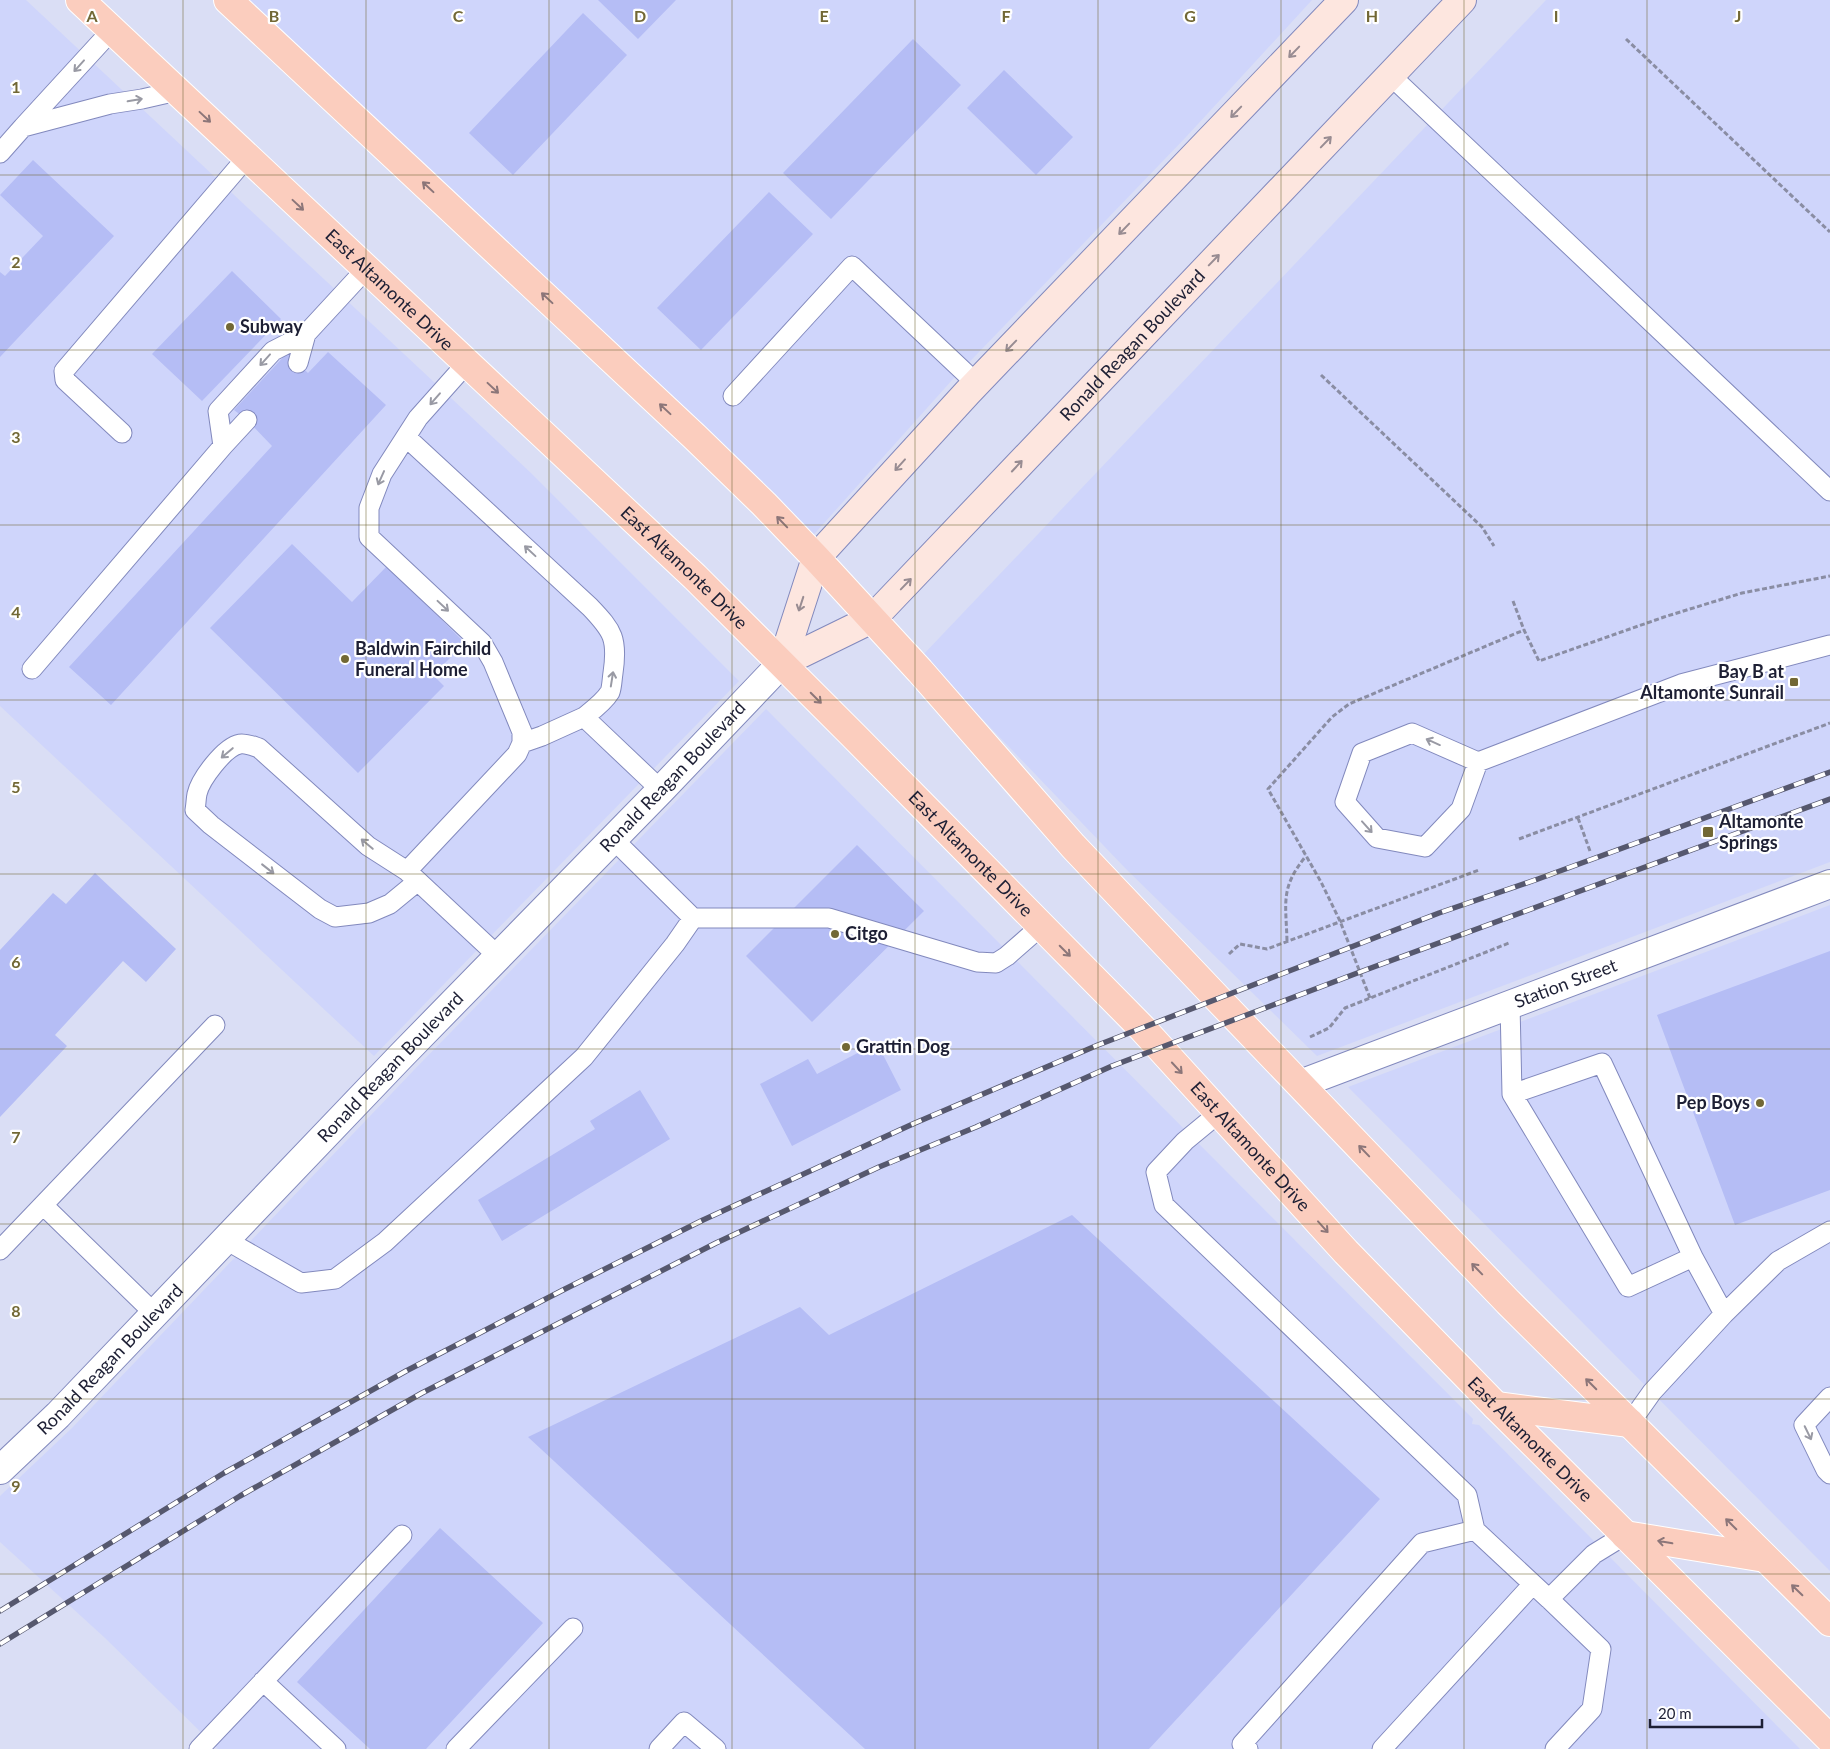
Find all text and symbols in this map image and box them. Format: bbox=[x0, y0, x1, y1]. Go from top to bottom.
text: A bbox=[85, 6, 98, 25]
text: B bbox=[269, 6, 279, 25]
text: C bbox=[453, 6, 464, 25]
text: D bbox=[634, 6, 646, 25]
text: E bbox=[819, 6, 829, 25]
text: F bbox=[1001, 6, 1011, 25]
text: G bbox=[1184, 6, 1196, 25]
text: H bbox=[1366, 6, 1378, 25]
text: I bbox=[1554, 6, 1558, 25]
text: J bbox=[1735, 6, 1741, 25]
one-way arrow bbox=[1288, 45, 1300, 58]
one-way arrow bbox=[73, 60, 85, 73]
text: 1 bbox=[11, 77, 21, 96]
one-way arrow bbox=[127, 95, 143, 105]
one-way arrow bbox=[1230, 106, 1242, 118]
one-way arrow bbox=[199, 111, 212, 123]
one-way arrow bbox=[1320, 136, 1332, 148]
one-way arrow bbox=[422, 181, 434, 193]
one-way arrow bbox=[292, 199, 305, 211]
one-way arrow bbox=[1118, 223, 1130, 236]
street label: East Altamonte Drive bbox=[321, 224, 459, 355]
text: 2 bbox=[11, 252, 21, 271]
one-way arrow bbox=[1208, 253, 1220, 266]
street label: Ronald Reagan Boulevard bbox=[1055, 265, 1209, 425]
one-way arrow bbox=[540, 292, 553, 304]
place label: Subway bbox=[240, 315, 303, 337]
marker: Subway bbox=[224, 321, 236, 333]
one-way arrow bbox=[1005, 340, 1017, 353]
one-way arrow bbox=[259, 353, 271, 366]
one-way arrow bbox=[487, 382, 500, 394]
one-way arrow bbox=[430, 392, 441, 405]
one-way arrow bbox=[659, 403, 672, 415]
text: 3 bbox=[11, 427, 21, 446]
one-way arrow bbox=[895, 459, 906, 472]
one-way arrow bbox=[1011, 459, 1023, 472]
one-way arrow bbox=[375, 470, 385, 485]
street label: East Altamonte Drive bbox=[617, 501, 753, 633]
one-way arrow bbox=[776, 516, 788, 529]
one-way arrow bbox=[524, 545, 537, 557]
one-way arrow bbox=[900, 578, 912, 590]
one-way arrow bbox=[795, 596, 805, 612]
one-way arrow bbox=[437, 600, 449, 612]
text: 4 bbox=[11, 602, 21, 621]
place label: Baldwin Fairchild Funeral Home bbox=[355, 637, 491, 680]
marker: Baldwin Fairchild Funeral Home bbox=[339, 653, 351, 665]
place label: Bay B at Altamonte Sunrail bbox=[1639, 660, 1784, 703]
one-way arrow bbox=[608, 671, 618, 687]
marker: Bay B at Altamonte Sunrail bbox=[1788, 676, 1800, 688]
one-way arrow bbox=[810, 692, 822, 704]
street label: Ronald Reagan Boulevard bbox=[595, 696, 750, 856]
one-way arrow bbox=[1426, 737, 1441, 747]
one-way arrow bbox=[220, 747, 233, 758]
text: 5 bbox=[11, 777, 21, 796]
street label: East Altamonte Drive bbox=[904, 786, 1038, 921]
place label: Altamonte Springs bbox=[1718, 810, 1804, 853]
one-way arrow bbox=[1361, 820, 1373, 833]
marker: Altamonte Springs bbox=[1701, 825, 1715, 839]
one-way arrow bbox=[360, 838, 373, 849]
one-way arrow bbox=[261, 864, 274, 875]
place label: Citgo bbox=[845, 922, 888, 944]
marker: Citgo bbox=[829, 928, 841, 940]
one-way arrow bbox=[1058, 945, 1070, 957]
text: 6 bbox=[11, 952, 21, 971]
street label: Station Street bbox=[1511, 953, 1620, 1012]
street label: Ronald Reagan Boulevard bbox=[312, 987, 467, 1147]
place label: Grattin Dog bbox=[856, 1035, 950, 1057]
marker: Grattin Dog bbox=[840, 1041, 852, 1053]
one-way arrow bbox=[1171, 1062, 1183, 1075]
street label: East Altamonte Drive bbox=[1186, 1077, 1316, 1216]
place label: Pep Boys bbox=[1676, 1091, 1750, 1113]
marker: Pep Boys bbox=[1754, 1097, 1766, 1109]
text: 7 bbox=[11, 1127, 21, 1146]
one-way arrow bbox=[1358, 1145, 1370, 1158]
one-way arrow bbox=[1317, 1220, 1329, 1233]
one-way arrow bbox=[1470, 1263, 1483, 1275]
street label: Ronald Reagan Boulevard bbox=[32, 1279, 187, 1439]
text: 8 bbox=[11, 1301, 21, 1320]
street label: East Altamonte Drive bbox=[1464, 1372, 1598, 1506]
one-way arrow bbox=[1585, 1378, 1597, 1390]
one-way arrow bbox=[1804, 1425, 1813, 1440]
text: 9 bbox=[11, 1476, 21, 1495]
one-way arrow bbox=[1724, 1518, 1737, 1530]
one-way arrow bbox=[1657, 1536, 1673, 1546]
one-way arrow bbox=[1792, 1585, 1804, 1597]
scale bar bbox=[1650, 1696, 1762, 1728]
text: 20 m bbox=[1658, 1704, 1692, 1722]

